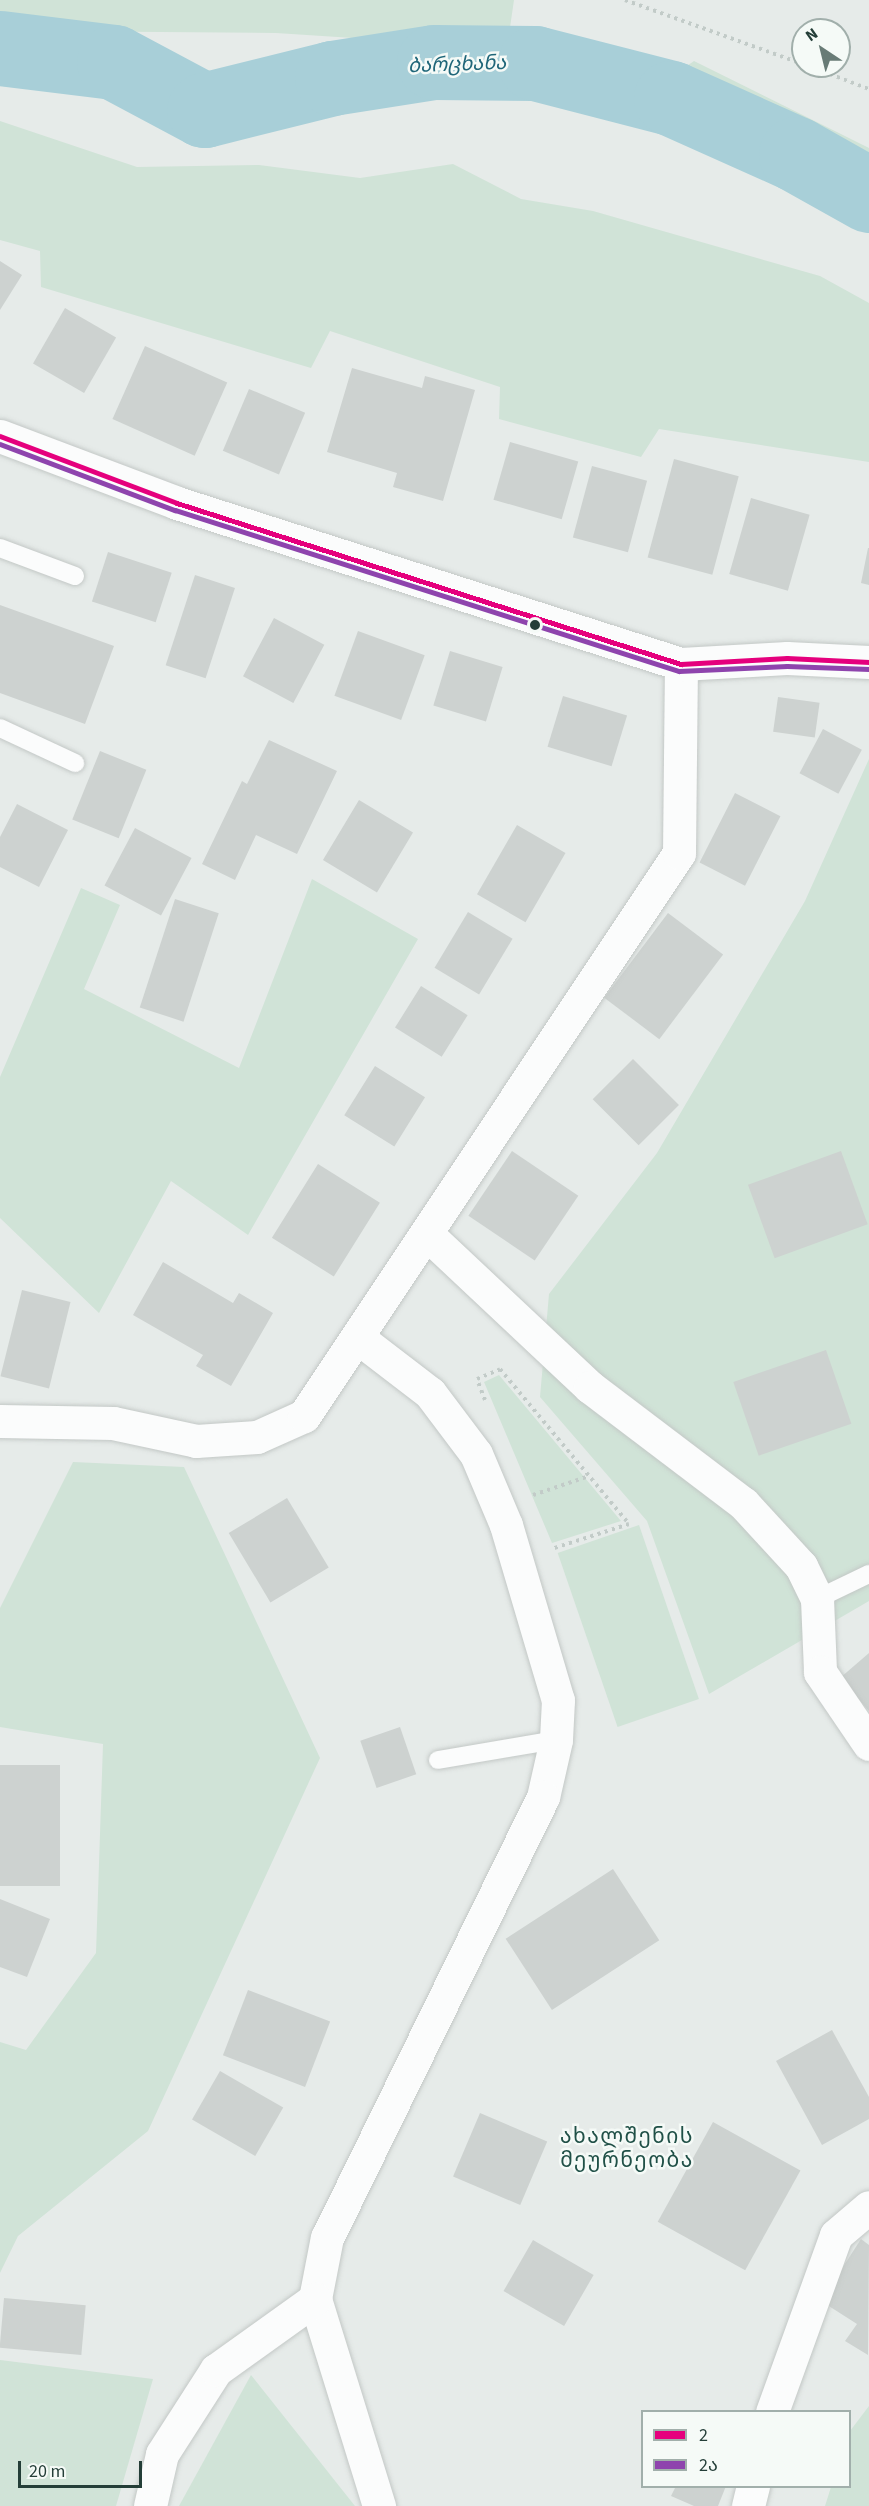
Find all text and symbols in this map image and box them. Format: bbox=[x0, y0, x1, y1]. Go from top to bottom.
north arrow bbox=[791, 18, 851, 78]
text: N bbox=[801, 23, 822, 47]
water label: ბარცხანა bbox=[407, 51, 507, 79]
unlabelled marker bbox=[529, 619, 541, 631]
district label: ახალშენის მეურნეობა bbox=[560, 2123, 694, 2173]
legend bbox=[641, 2410, 851, 2488]
text: 2 bbox=[699, 2423, 708, 2448]
scale bar bbox=[21, 2449, 146, 2487]
text: 2ა bbox=[699, 2453, 718, 2478]
text: 20 m bbox=[29, 2459, 65, 2484]

